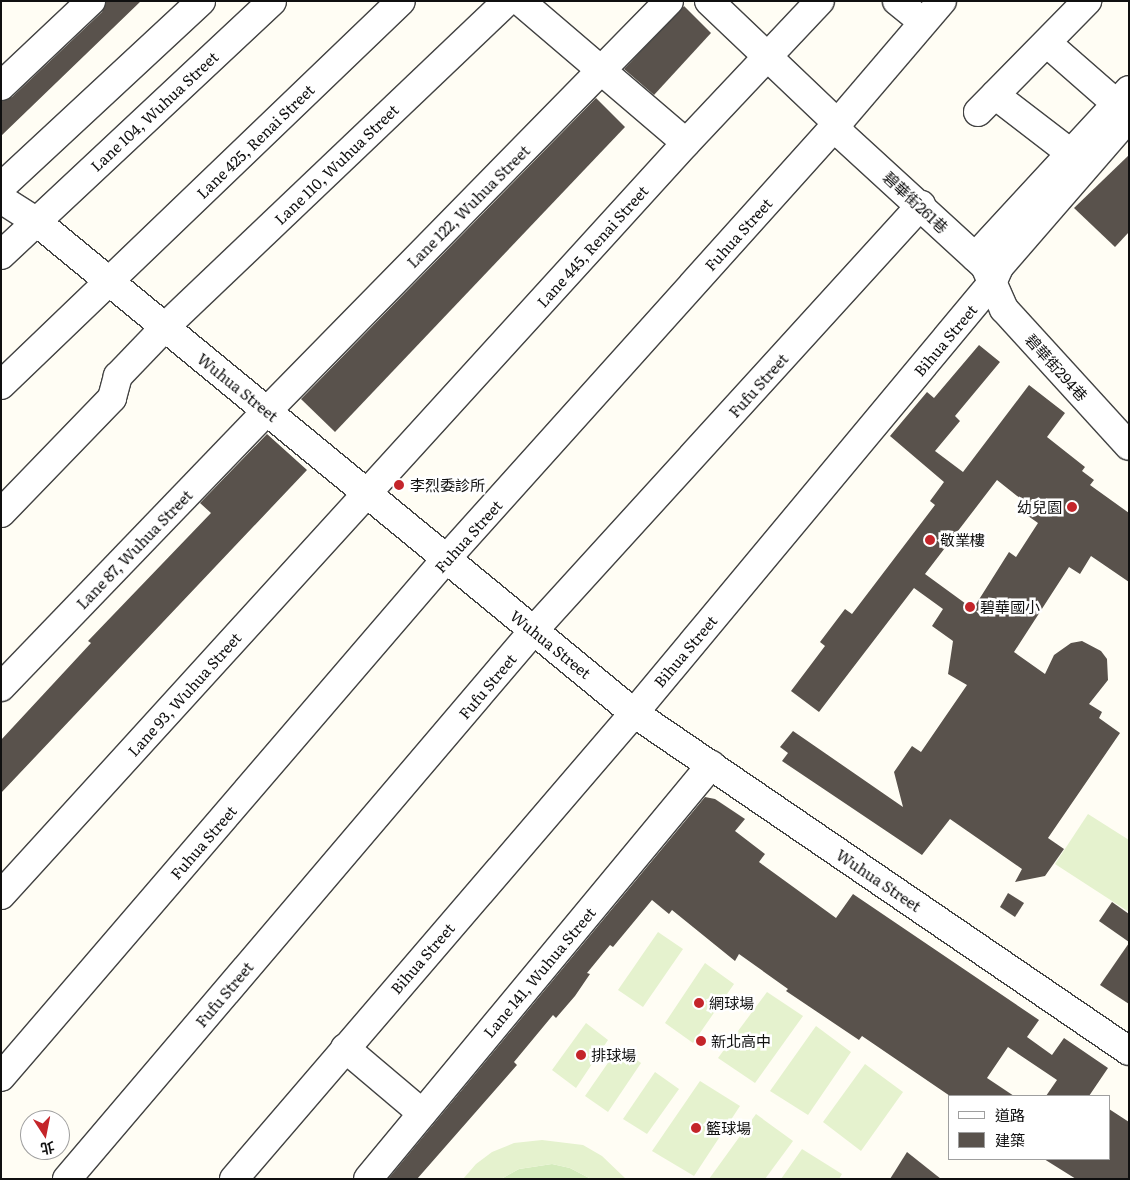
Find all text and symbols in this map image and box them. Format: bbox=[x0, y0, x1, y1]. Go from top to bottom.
street label: Lane 104, Wuhua Street bbox=[87, 47, 221, 175]
street label: Lane 425, Renai Street bbox=[192, 80, 318, 202]
street label: Lane 110, Wuhua Street bbox=[270, 100, 402, 228]
street label: Lane 122, Wuhua Street bbox=[403, 141, 533, 271]
street label: 碧華街261巷 bbox=[880, 168, 952, 236]
street label: Lane 445, Renai Street bbox=[533, 182, 651, 310]
street label: Fuhua Street bbox=[701, 194, 775, 274]
street label: Bihua Street bbox=[910, 301, 980, 379]
street label: 碧華街294巷 bbox=[1022, 330, 1092, 404]
street label: Wuhua Street bbox=[194, 349, 282, 425]
street label: Fufu Street bbox=[725, 349, 791, 421]
place label: 李烈委診所 bbox=[410, 476, 485, 494]
marker: 李烈委診所 bbox=[392, 478, 406, 492]
street label: Lane 87, Wuhua Street bbox=[72, 486, 196, 612]
street label: Fuhua Street bbox=[431, 496, 505, 576]
place label: 幼兒園 bbox=[1017, 498, 1062, 516]
marker: 幼兒園 bbox=[1066, 501, 1078, 513]
place label: 敬業樓 bbox=[940, 531, 985, 549]
marker: 敬業樓 bbox=[924, 534, 936, 546]
place label: 碧華國小 bbox=[980, 598, 1040, 616]
marker: 碧華國小 bbox=[964, 601, 976, 613]
street label: Wuhua Street bbox=[507, 606, 595, 682]
street label: Bihua Street bbox=[650, 612, 720, 690]
street label: Lane 93, Wuhua Street bbox=[124, 628, 244, 760]
street label: Fufu Street bbox=[455, 650, 519, 722]
street label: Fuhua Street bbox=[166, 802, 240, 882]
street label: Wuhua Street bbox=[833, 845, 925, 915]
street label: Lane 141, Wuhua Street bbox=[479, 903, 599, 1041]
street label: Bihua Street bbox=[386, 919, 458, 997]
street label: Fufu Street bbox=[192, 958, 256, 1030]
place label: 網球場 bbox=[709, 994, 754, 1012]
marker: 網球場 bbox=[693, 997, 705, 1009]
place label: 新北高中 bbox=[711, 1032, 771, 1050]
marker: 新北高中 bbox=[695, 1035, 707, 1047]
place label: 排球場 bbox=[591, 1046, 636, 1064]
marker: 排球場 bbox=[575, 1049, 587, 1061]
legend bbox=[948, 1095, 1110, 1160]
text: 道路 bbox=[995, 1103, 1025, 1126]
north arrow bbox=[20, 1110, 70, 1160]
place label: 籃球場 bbox=[706, 1119, 751, 1137]
marker: 籃球場 bbox=[690, 1122, 702, 1134]
text: 建築 bbox=[995, 1128, 1025, 1151]
text: 北 bbox=[39, 1138, 56, 1160]

